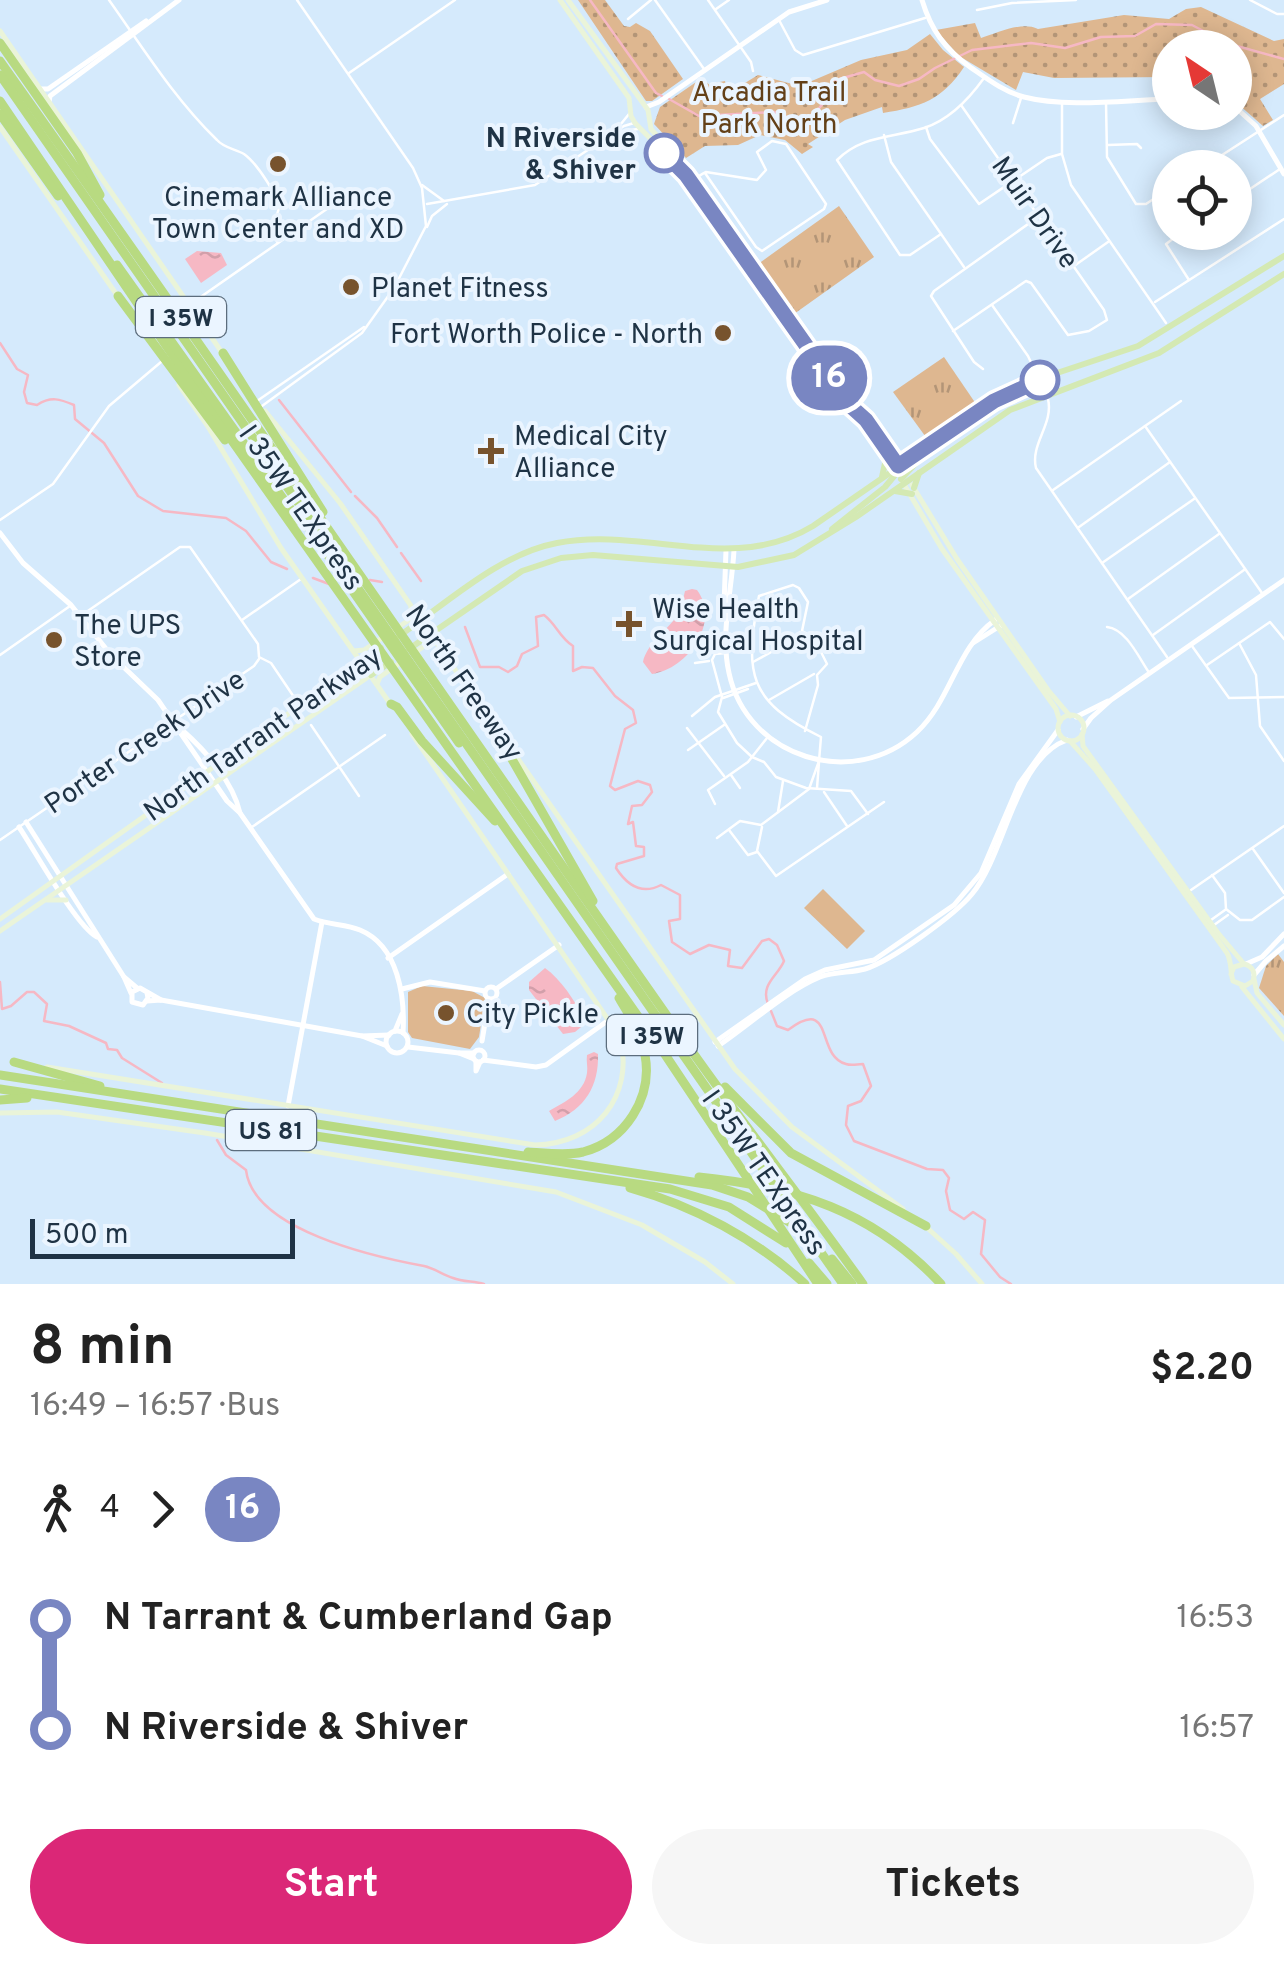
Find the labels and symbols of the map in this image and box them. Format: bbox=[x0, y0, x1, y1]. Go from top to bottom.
north arrow bbox=[1152, 30, 1252, 130]
park label: Arcadia Trail Park North bbox=[692, 76, 846, 144]
place label: N Riverside & Shiver bbox=[486, 122, 636, 190]
marker: N Riverside & Shiver bbox=[645, 134, 683, 172]
street label: Muir Drive bbox=[982, 150, 1085, 277]
marker: Cinemark Alliance Town Center and XD bbox=[267, 153, 289, 175]
place label: Cinemark Alliance Town Center and XD bbox=[152, 181, 404, 249]
place label: Planet Fitness bbox=[371, 272, 549, 308]
marker: Planet Fitness bbox=[340, 276, 362, 298]
road number: I 35W bbox=[136, 297, 226, 337]
place label: Fort Worth Police - North bbox=[390, 318, 703, 354]
marker: Fort Worth Police - North bbox=[712, 322, 734, 344]
line badge: 16 bbox=[784, 346, 874, 410]
unlabelled marker bbox=[1021, 361, 1059, 399]
street label: I 35W TEXpress bbox=[229, 419, 370, 599]
place label: Medical City Alliance bbox=[514, 420, 667, 488]
marker: Medical City Alliance bbox=[478, 438, 504, 464]
place label: Wise Health Surgical Hospital bbox=[652, 593, 864, 661]
street label: North Freeway bbox=[395, 599, 530, 769]
place label: The UPS Store bbox=[74, 609, 181, 677]
marker: Wise Health Surgical Hospital bbox=[616, 611, 642, 637]
marker: The UPS Store bbox=[43, 629, 65, 651]
street label: North Tarrant Parkway bbox=[138, 640, 390, 831]
street label: Porter Creek Drive bbox=[38, 663, 253, 824]
place label: City Pickle bbox=[466, 998, 599, 1034]
marker: City Pickle bbox=[435, 1002, 457, 1024]
road number: I 35W bbox=[607, 1015, 697, 1055]
street label: I 35W TEXpress bbox=[692, 1084, 833, 1264]
road number: US 81 bbox=[226, 1110, 316, 1150]
scale bar bbox=[30, 1214, 295, 1258]

